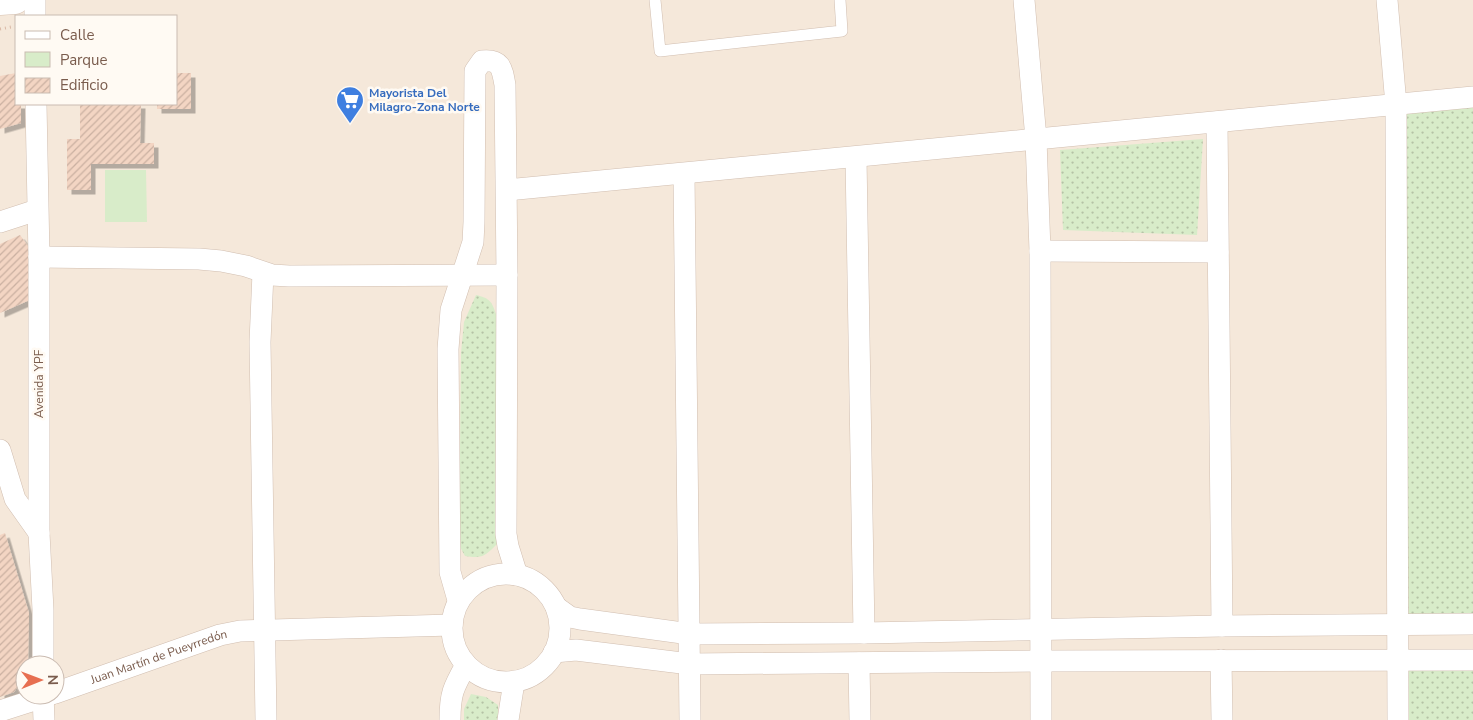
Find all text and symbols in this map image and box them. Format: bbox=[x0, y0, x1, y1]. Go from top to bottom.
legend bbox=[15, 15, 178, 105]
text: Calle bbox=[60, 25, 95, 45]
text: Parque bbox=[60, 50, 108, 70]
text: Edificio bbox=[60, 75, 108, 95]
supermarket icon: Mayorista Del Milagro-Zona Norte bbox=[335, 85, 365, 124]
place label: Mayorista Del Milagro-Zona Norte bbox=[369, 85, 480, 115]
street label: Avenida YPF bbox=[31, 349, 47, 418]
street label: Juan Martín de Pueyrredón bbox=[87, 626, 228, 688]
north arrow bbox=[15, 655, 65, 705]
text: N bbox=[43, 674, 62, 685]

